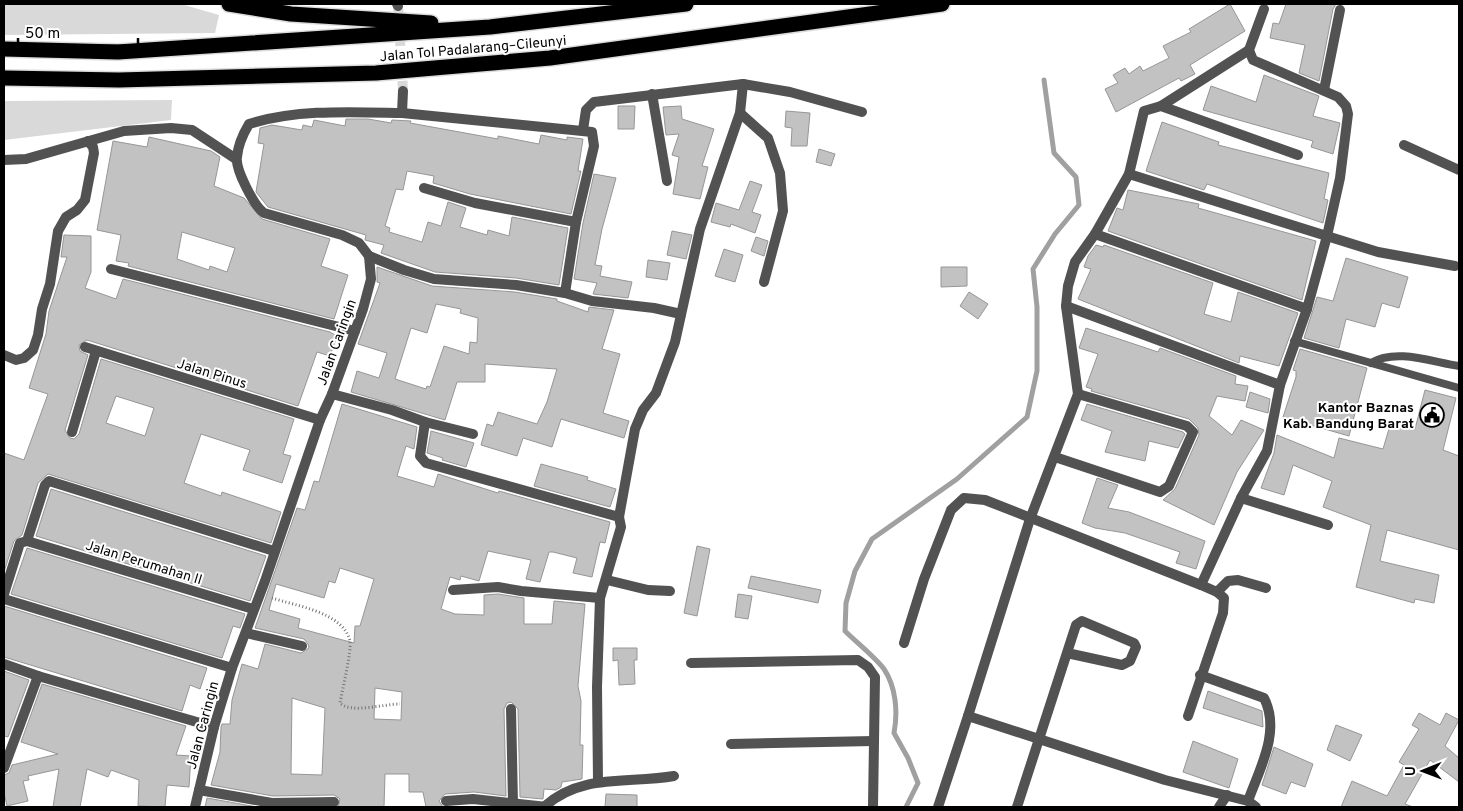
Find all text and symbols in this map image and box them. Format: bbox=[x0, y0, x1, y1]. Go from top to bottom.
scale bar bbox=[18, 15, 138, 47]
text: 50 m bbox=[25, 25, 60, 44]
street label: Jalan Tol Padalarang–Cileunyi bbox=[379, 33, 567, 66]
street label: Jalan Caringin bbox=[314, 297, 361, 388]
street label: Jalan Pinus bbox=[175, 356, 249, 393]
place label: Kantor Baznas Kab. Bandung Barat bbox=[1283, 400, 1414, 433]
public building icon: Kantor Baznas Kab. Bandung Barat bbox=[1419, 402, 1445, 428]
street label: Jalan Perumahan II bbox=[83, 538, 204, 589]
street label: Jalan Caringin bbox=[184, 680, 223, 771]
north arrow bbox=[1398, 746, 1448, 796]
text: U bbox=[1403, 766, 1420, 776]

